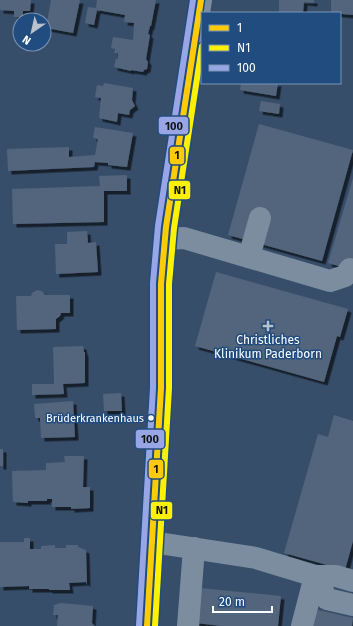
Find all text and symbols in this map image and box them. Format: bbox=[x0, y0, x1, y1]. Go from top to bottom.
north arrow bbox=[12, 12, 52, 52]
legend bbox=[201, 12, 341, 84]
text: 1 bbox=[237, 21, 242, 35]
text: N bbox=[20, 32, 33, 47]
text: N1 bbox=[237, 41, 250, 55]
text: 100 bbox=[237, 61, 256, 75]
line badge: 100 bbox=[158, 116, 189, 135]
text: 100 bbox=[165, 120, 184, 133]
line badge: 1 bbox=[169, 146, 185, 165]
text: 1 bbox=[174, 149, 180, 162]
line badge: N1 bbox=[168, 180, 191, 200]
text: N1 bbox=[174, 184, 186, 197]
marker: Christliches Klinikum Paderborn bbox=[262, 320, 274, 332]
place label: Christliches Klinikum Paderborn bbox=[214, 333, 322, 361]
place label: Brüderkrankenhaus bbox=[46, 412, 144, 425]
marker: Brüderkrankenhaus bbox=[146, 413, 156, 423]
line badge: 100 bbox=[135, 429, 165, 449]
text: 100 bbox=[141, 433, 160, 446]
line badge: 1 bbox=[148, 459, 164, 479]
text: 1 bbox=[153, 463, 159, 476]
line badge: N1 bbox=[150, 501, 173, 520]
text: N1 bbox=[156, 504, 168, 517]
scale bar bbox=[213, 588, 272, 614]
text: 20 m bbox=[219, 595, 245, 609]

